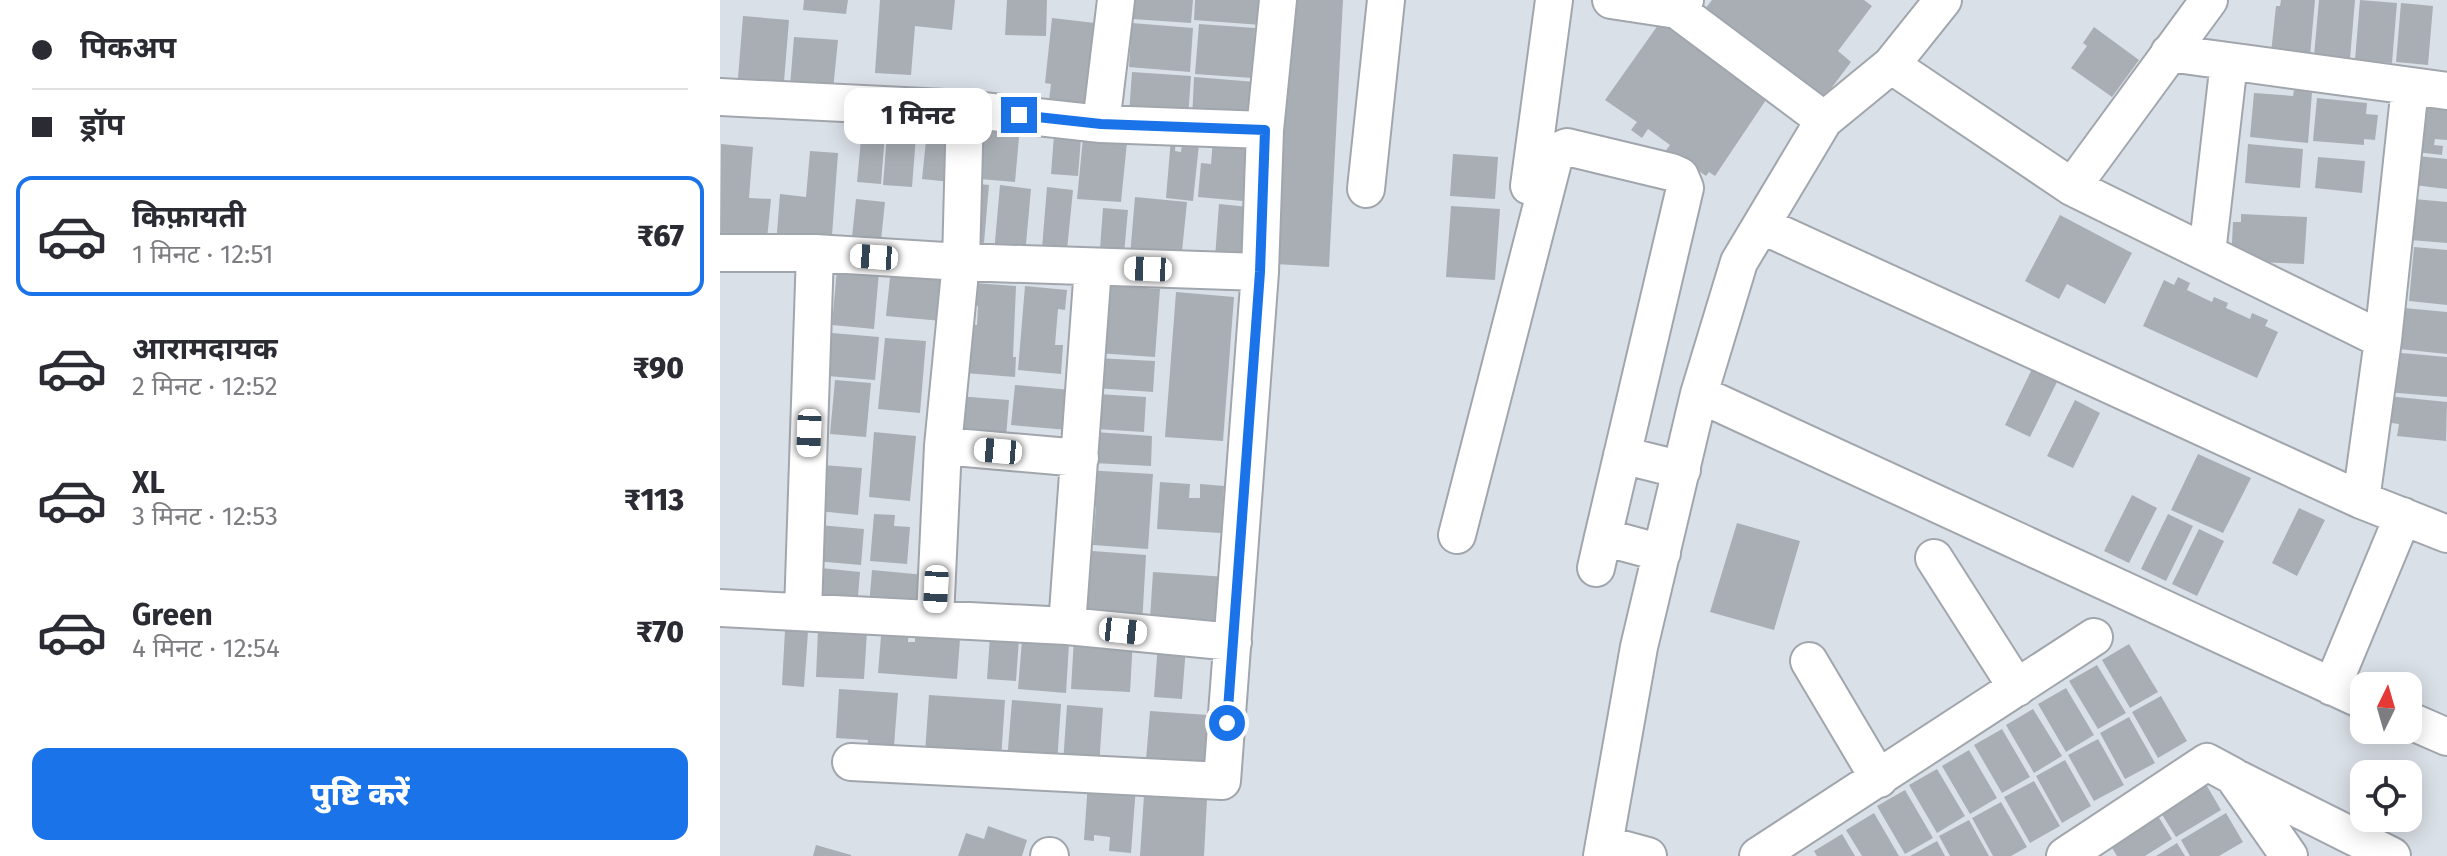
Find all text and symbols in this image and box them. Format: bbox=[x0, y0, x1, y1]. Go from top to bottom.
text: पिकअप bbox=[80, 30, 176, 66]
callout: 1 मिनट bbox=[843, 87, 991, 143]
route end bbox=[1001, 97, 1037, 133]
text: 1 मिनट bbox=[881, 100, 955, 131]
text: ड्रॉप bbox=[80, 107, 124, 143]
text: किफ़ायती bbox=[132, 199, 246, 235]
icon: car bbox=[36, 200, 108, 272]
text: ₹67 bbox=[637, 218, 684, 254]
text: 1 मिनट · 12:51 bbox=[132, 239, 273, 270]
car bbox=[849, 243, 899, 271]
car bbox=[1124, 256, 1172, 282]
text: आरामदायक bbox=[132, 331, 278, 367]
icon: car bbox=[36, 332, 108, 404]
text: ₹90 bbox=[633, 350, 684, 386]
text: 2 मिनट · 12:52 bbox=[132, 371, 278, 402]
car bbox=[796, 409, 822, 457]
car bbox=[973, 437, 1023, 465]
icon: car bbox=[36, 464, 108, 536]
text: XL bbox=[132, 465, 165, 501]
text: ₹113 bbox=[624, 482, 684, 518]
text: 3 मिनट · 12:53 bbox=[132, 501, 278, 532]
car bbox=[923, 564, 949, 614]
icon: car bbox=[36, 596, 108, 668]
text: Green bbox=[132, 597, 213, 633]
text: ₹70 bbox=[636, 614, 684, 650]
car bbox=[1098, 617, 1148, 645]
text: 4 मिनट · 12:54 bbox=[132, 633, 280, 664]
north arrow bbox=[2350, 672, 2422, 744]
map controls bbox=[2350, 672, 2422, 832]
route start bbox=[1209, 705, 1245, 741]
button: पुष्टि करें bbox=[32, 748, 688, 840]
button: locate bbox=[2350, 760, 2422, 832]

